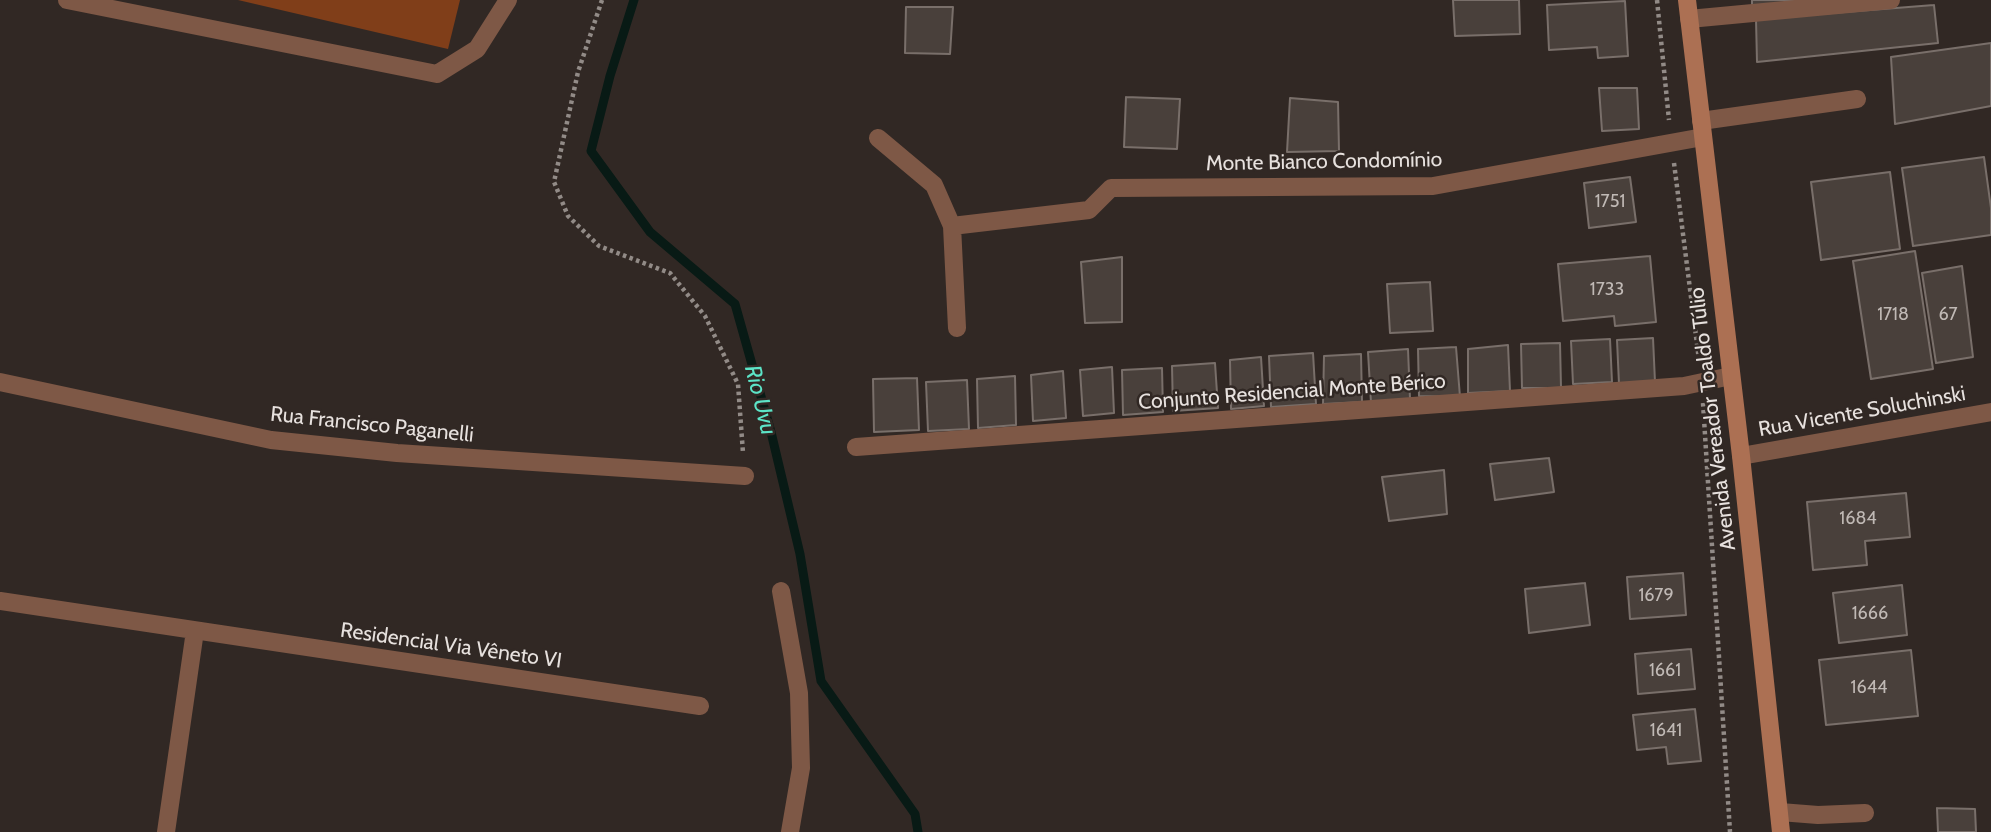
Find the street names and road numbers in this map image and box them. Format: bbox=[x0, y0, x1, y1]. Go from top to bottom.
street label: Monte Bianco Condomínio bbox=[1206, 147, 1442, 177]
street label: Avenida Vereador Toaldo Túlio bbox=[1684, 286, 1742, 552]
street label: Conjunto Residencial Monte Bérico bbox=[1138, 369, 1446, 415]
street label: Rua Vicente Soluchinski bbox=[1756, 381, 1968, 443]
street label: Rua Francisco Paganelli bbox=[269, 402, 475, 448]
street label: Residencial Via Vêneto VI bbox=[339, 618, 563, 674]

